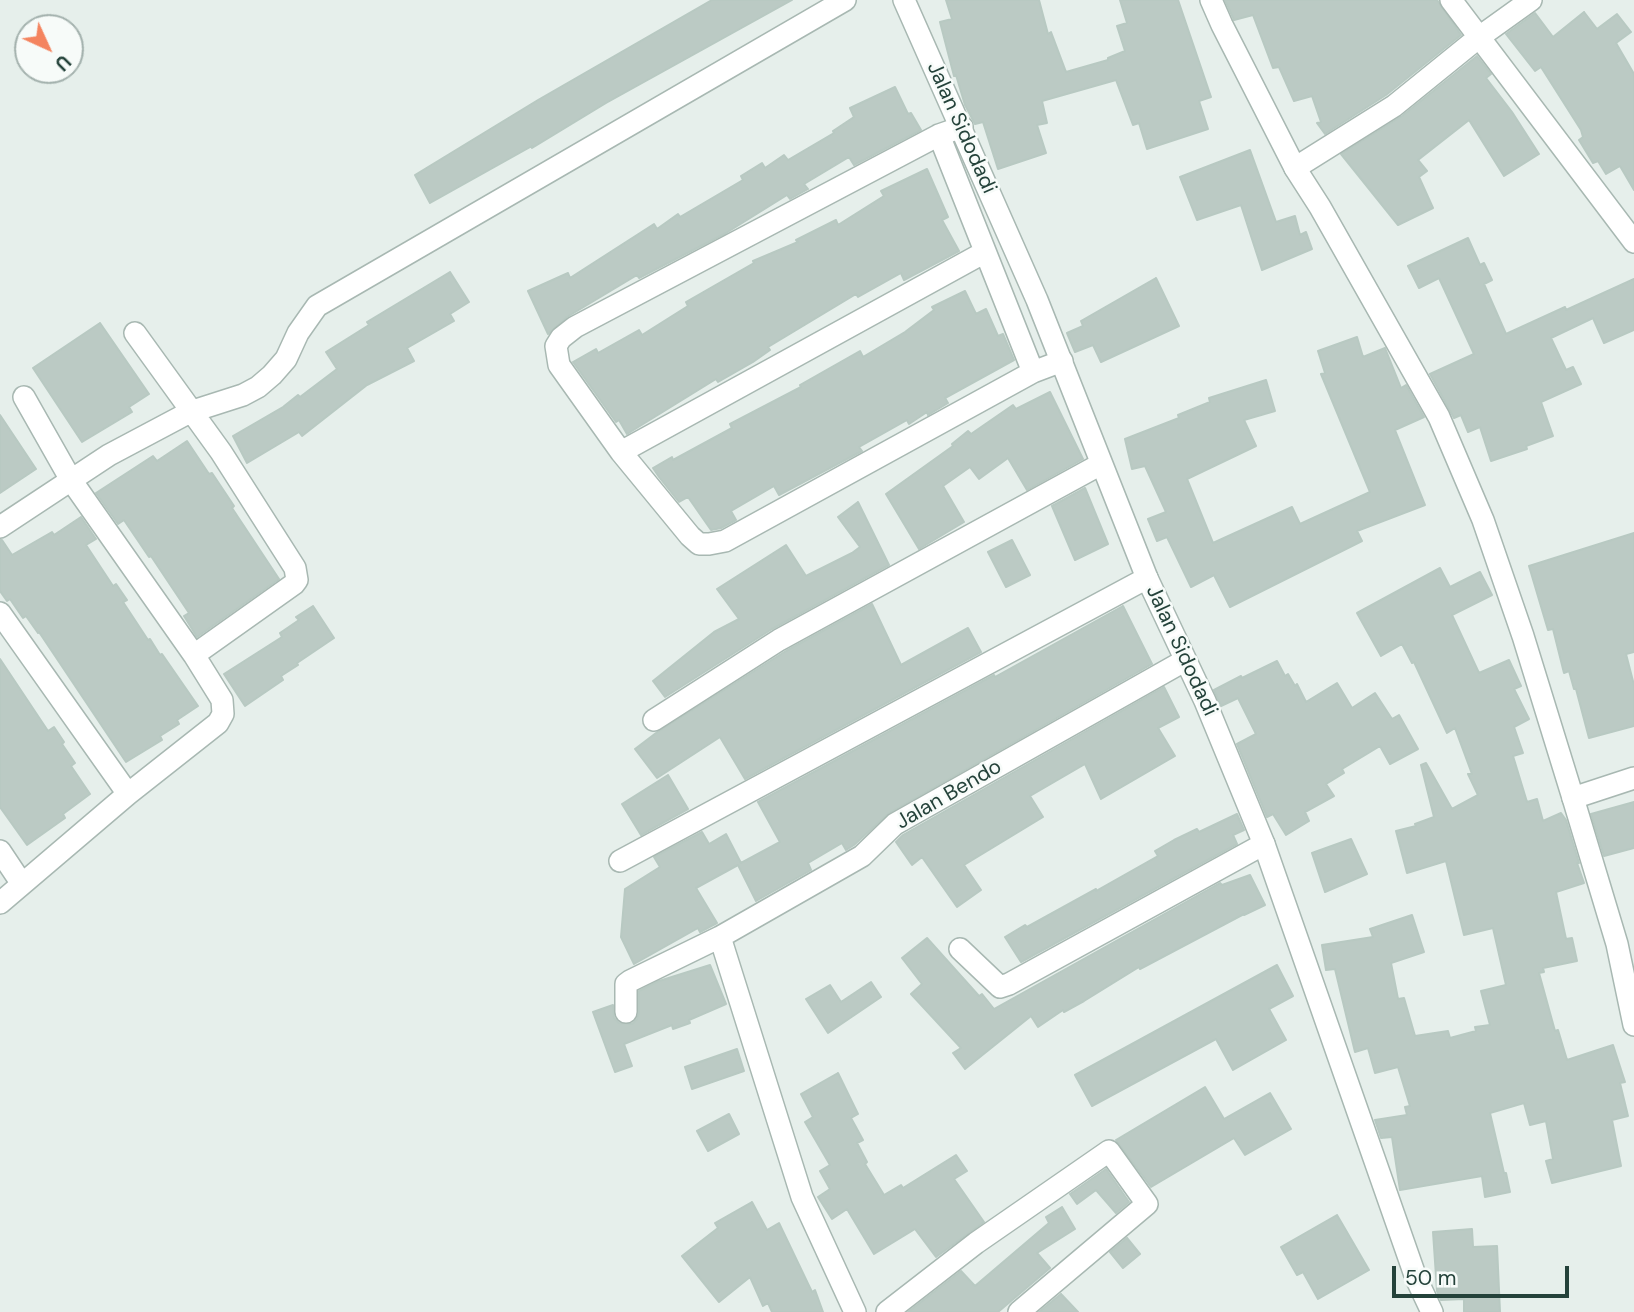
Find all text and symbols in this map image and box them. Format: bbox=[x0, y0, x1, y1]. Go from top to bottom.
north arrow bbox=[14, 14, 84, 84]
text: U bbox=[49, 49, 76, 76]
street label: Jalan Sidodadi bbox=[921, 58, 1001, 198]
street label: Jalan Sidodadi bbox=[1140, 582, 1222, 720]
street label: Jalan Bendo bbox=[892, 755, 1006, 835]
scale bar bbox=[1396, 1252, 1573, 1296]
text: 50 m bbox=[1405, 1264, 1456, 1292]

